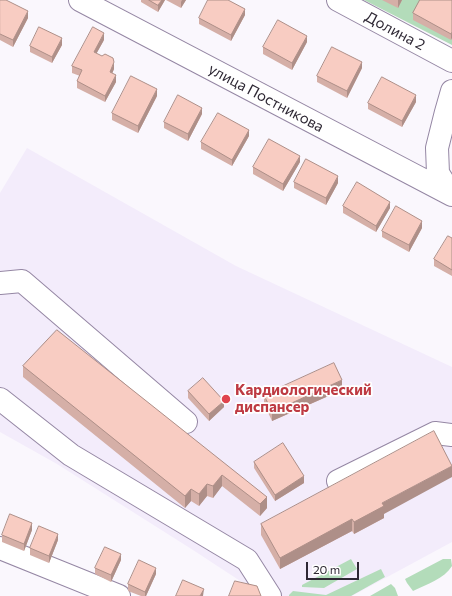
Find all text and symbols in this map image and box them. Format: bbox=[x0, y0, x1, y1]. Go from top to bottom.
street label: Долина 2 bbox=[362, 8, 428, 54]
street label: улица Постникова bbox=[205, 60, 327, 136]
place label: Кардиологический диспансер bbox=[235, 381, 372, 416]
marker: Кардиологический диспансер bbox=[220, 393, 232, 405]
scale bar bbox=[308, 554, 361, 580]
text: 20 m bbox=[313, 562, 340, 576]

